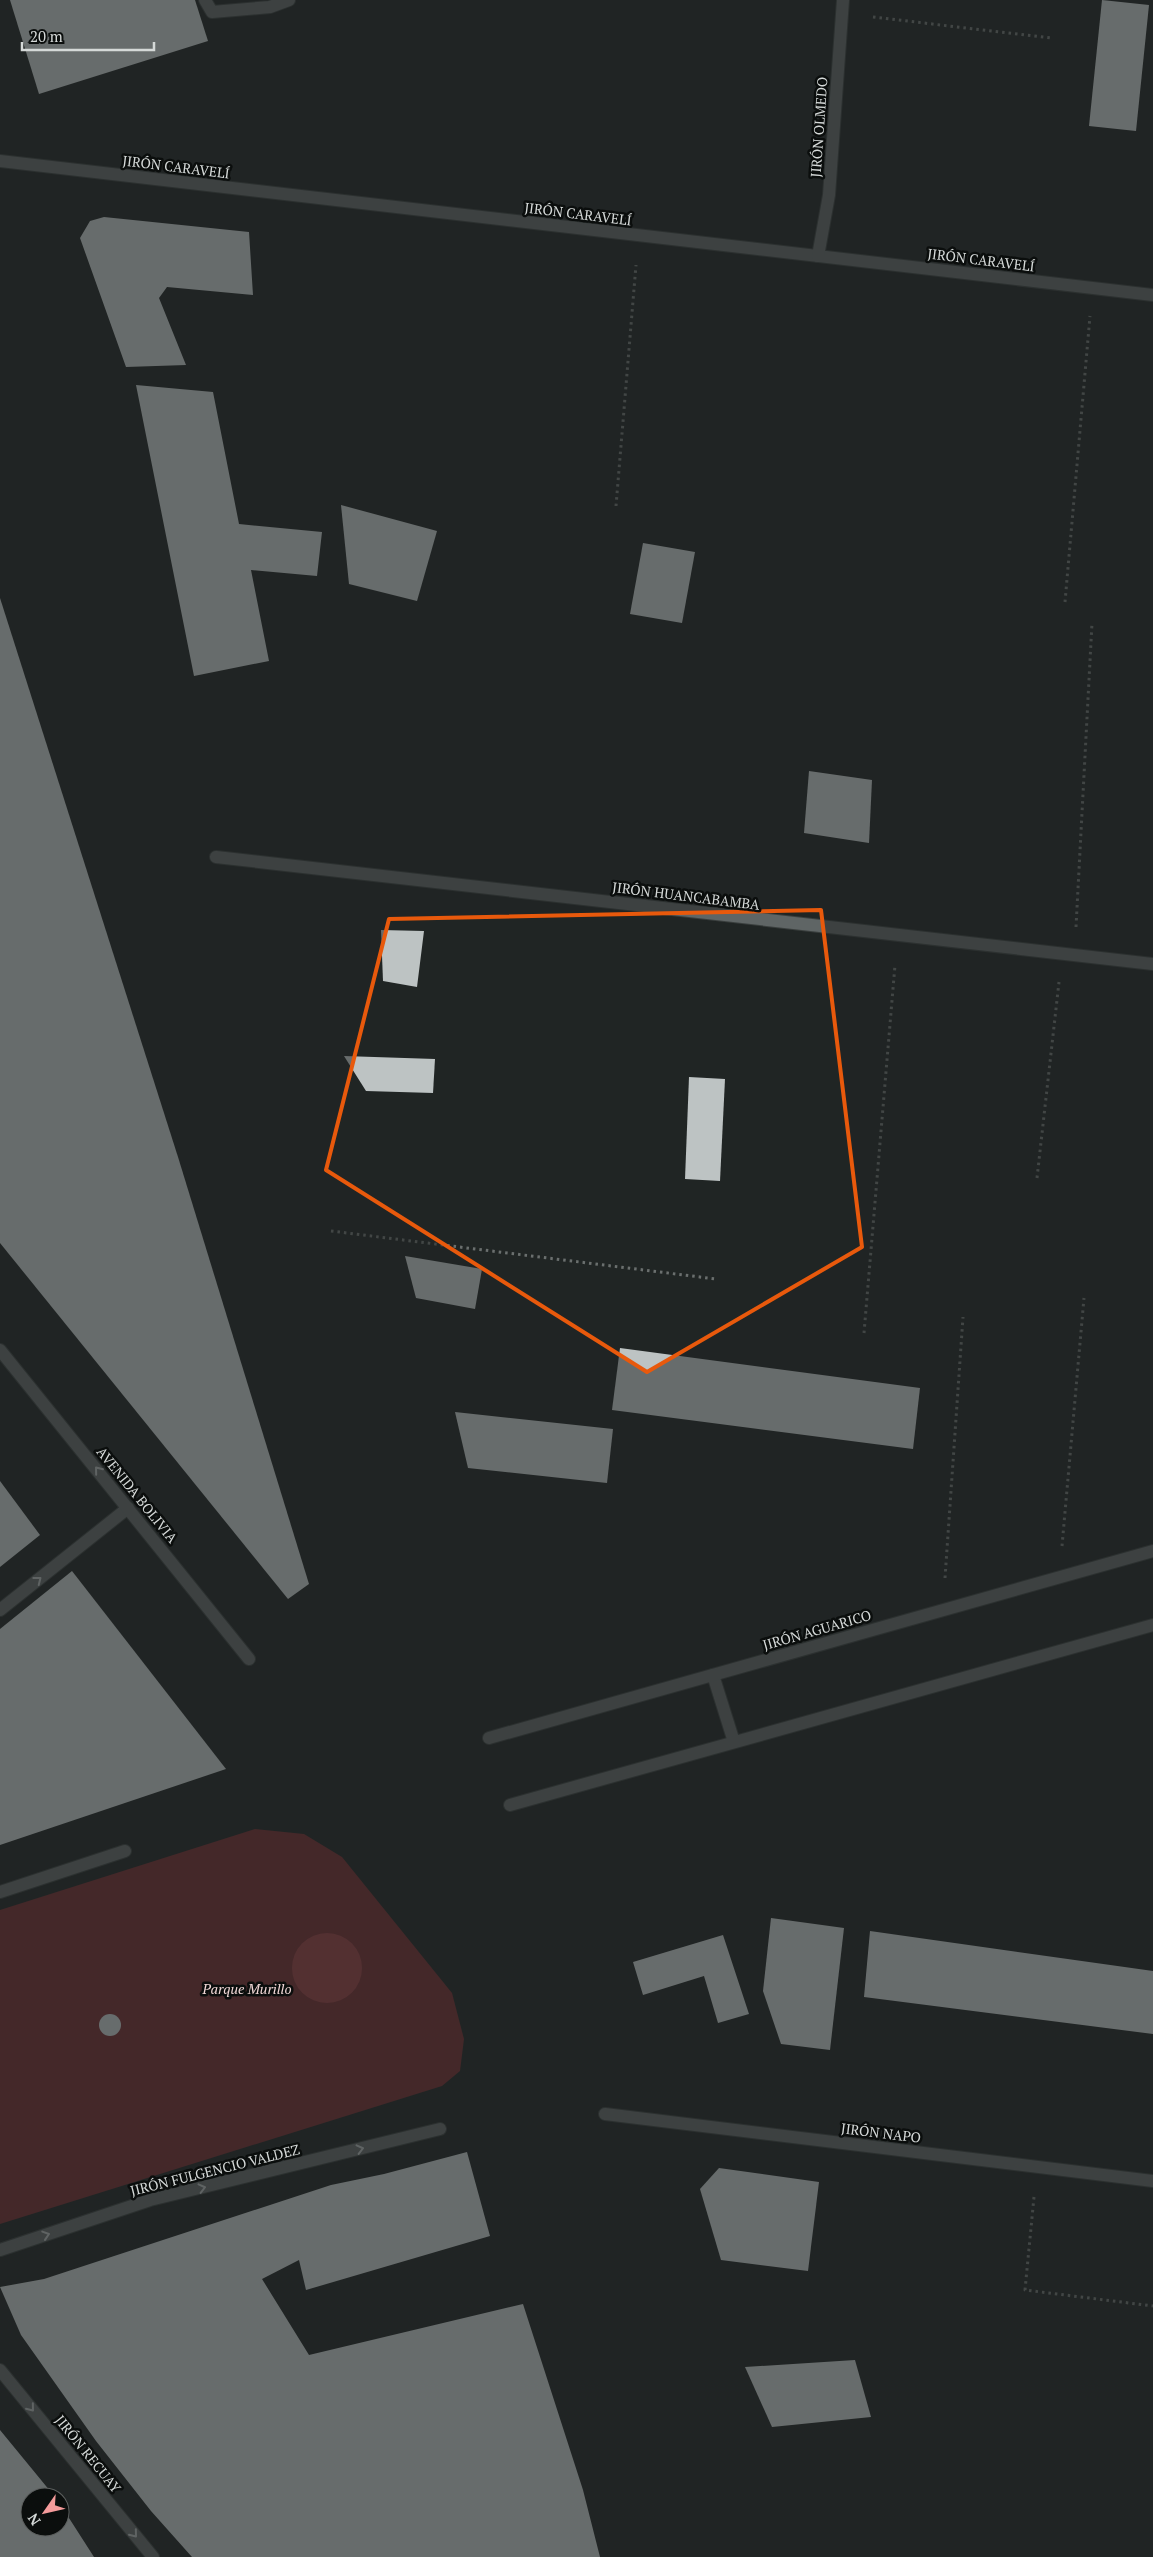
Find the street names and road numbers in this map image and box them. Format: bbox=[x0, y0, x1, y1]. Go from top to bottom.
street label: JIRÓN OLMEDO bbox=[806, 76, 831, 178]
street label: JIRÓN CARAVELÍ bbox=[121, 151, 231, 183]
street label: JIRÓN CARAVELÍ bbox=[523, 198, 633, 230]
street label: JIRÓN CARAVELÍ bbox=[926, 244, 1036, 276]
street label: JIRÓN HUANCABAMBA bbox=[611, 877, 761, 914]
street label: AVENIDA BOLIVIA bbox=[93, 1443, 182, 1547]
street label: JIRÓN AGUARICO bbox=[760, 1605, 873, 1654]
street label: JIRÓN NAPO bbox=[840, 2118, 922, 2147]
street label: JIRÓN FULGENCIO VALDEZ bbox=[128, 2139, 302, 2200]
street label: JIRÓN RECUAY bbox=[51, 2411, 126, 2497]

